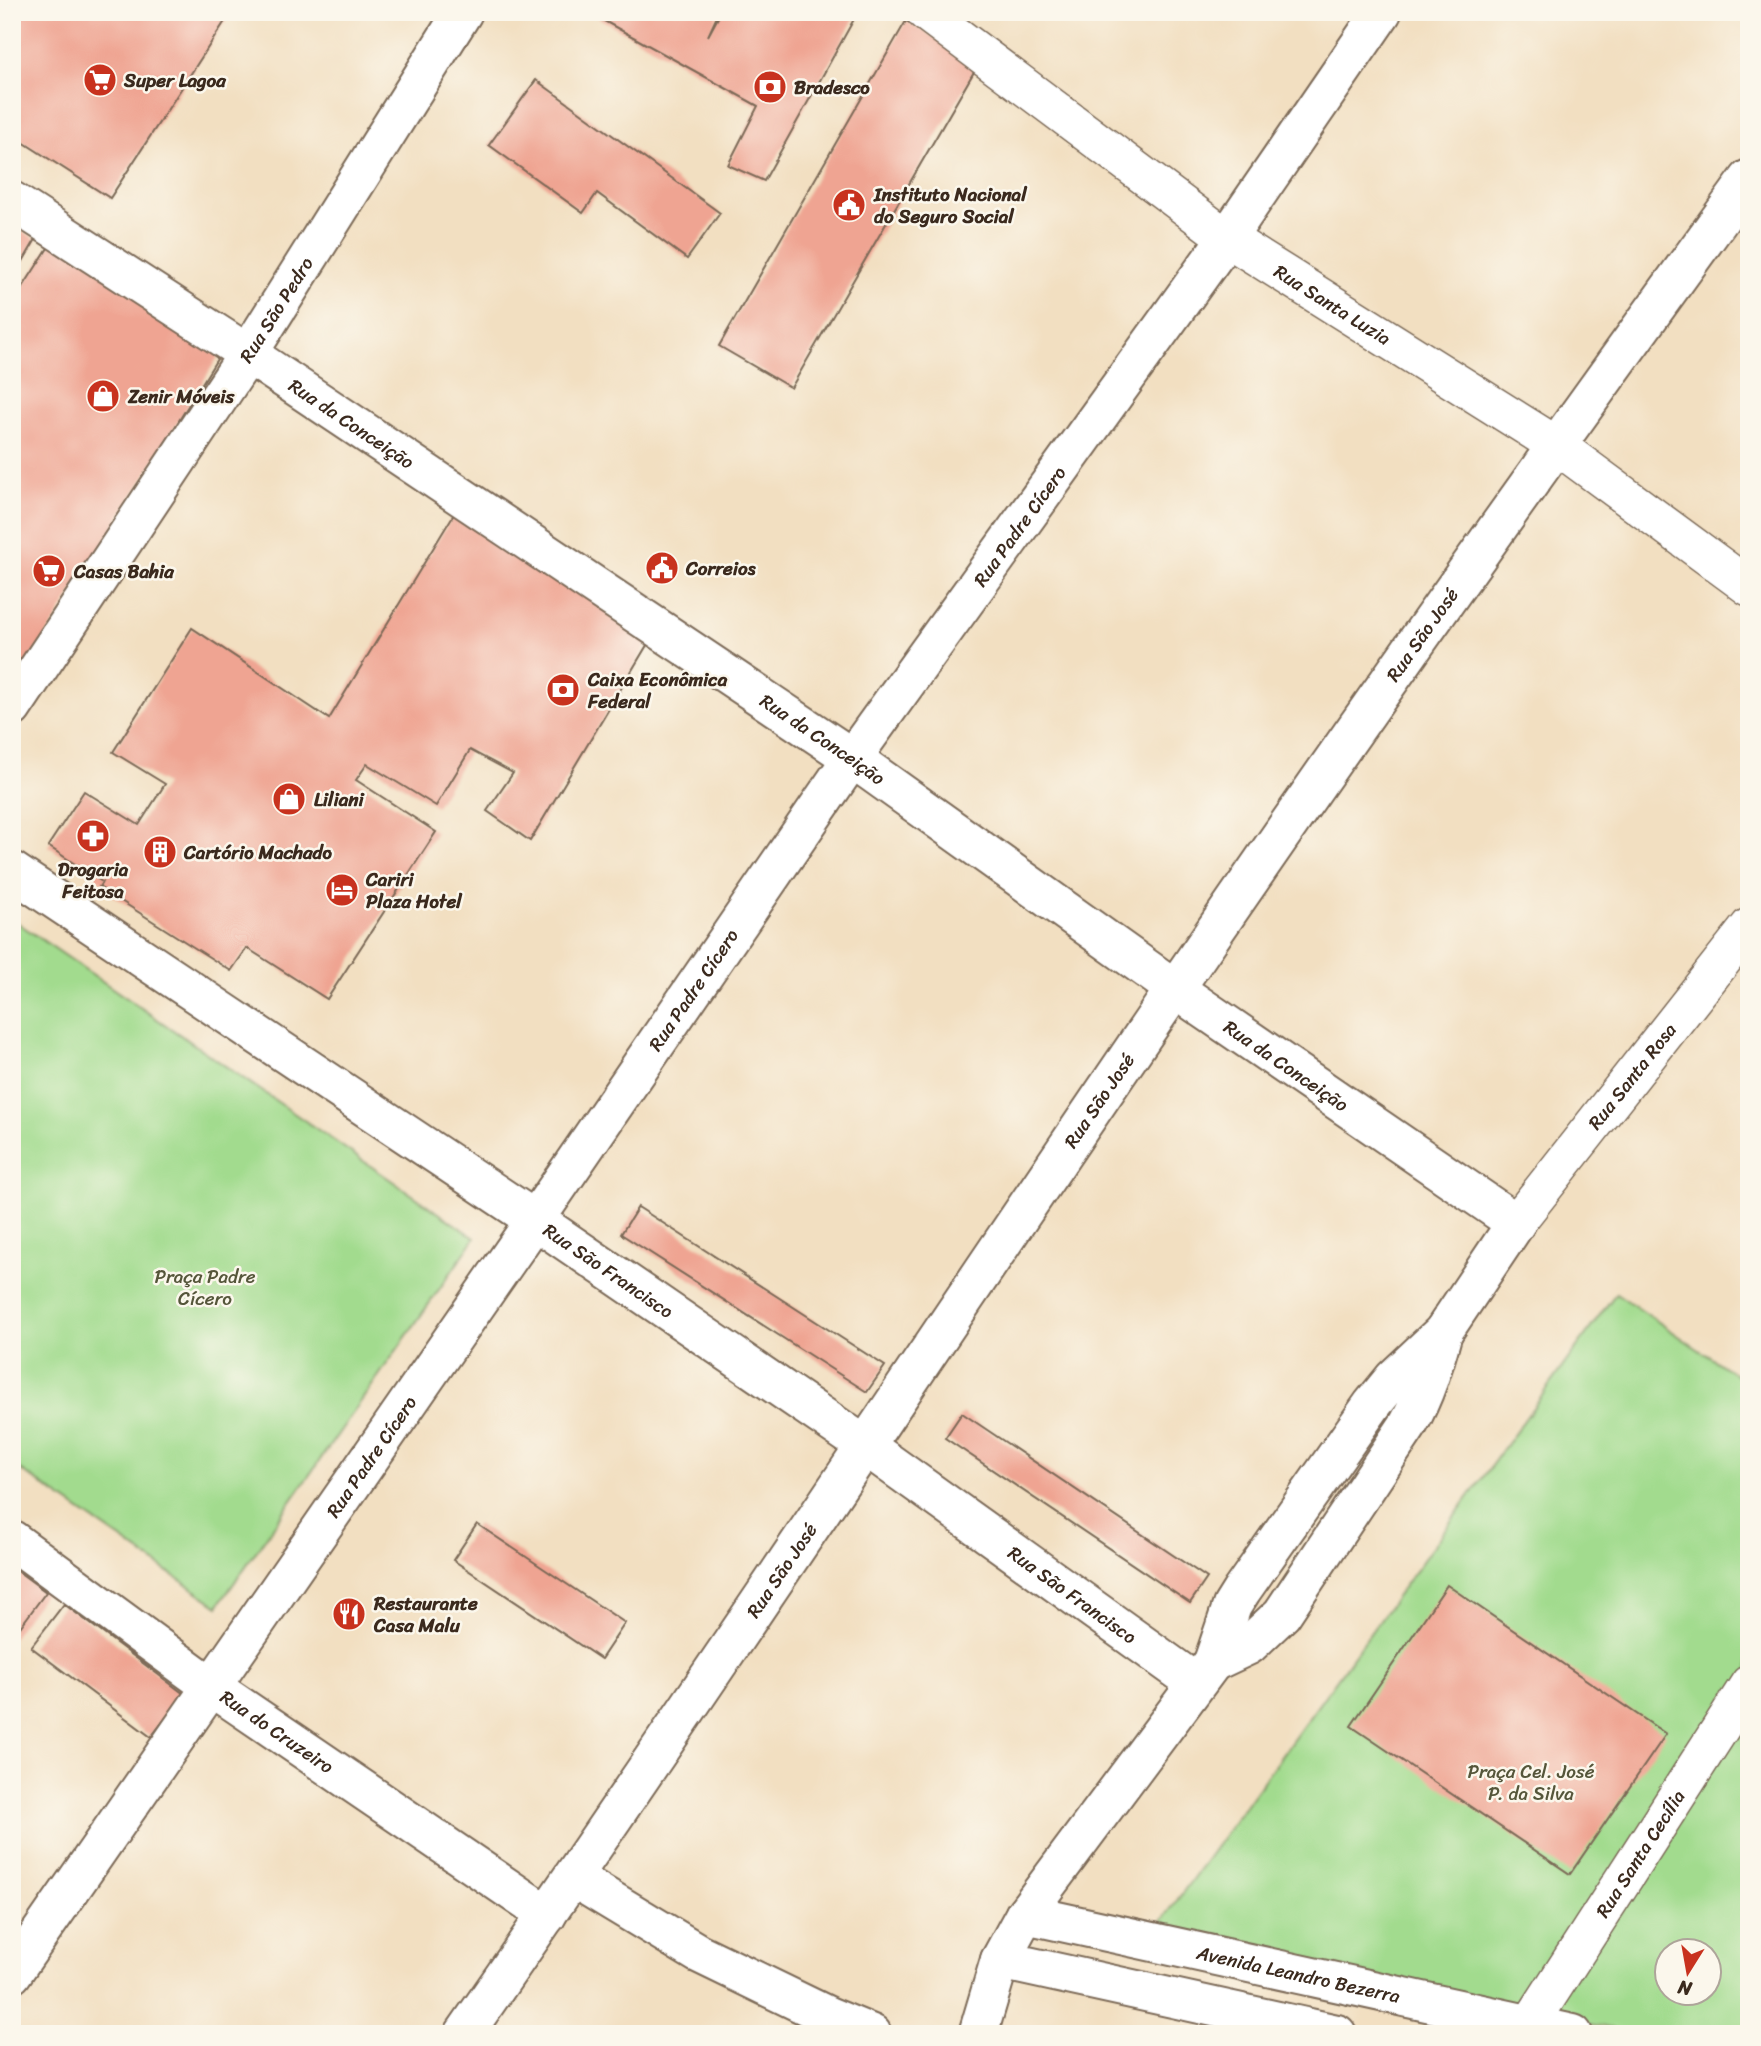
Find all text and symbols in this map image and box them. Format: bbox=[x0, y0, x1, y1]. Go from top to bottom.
supermarket icon: Super Lagoa bbox=[81, 61, 119, 99]
place label: Super Lagoa bbox=[123, 64, 226, 97]
bank icon: Bradesco bbox=[751, 68, 789, 106]
place label: Bradesco bbox=[794, 71, 870, 104]
place label: Instituto Nacional do Seguro Social bbox=[873, 178, 1028, 233]
public building icon: Instituto Nacional do Seguro Social bbox=[830, 186, 868, 224]
street label: Rua São Pedro bbox=[230, 250, 323, 370]
street label: Rua Santa Luzia bbox=[1267, 255, 1398, 355]
street label: Rua da Conceição bbox=[282, 370, 421, 478]
shop icon: Zenir Móveis bbox=[84, 377, 122, 415]
place label: Zenir Móveis bbox=[127, 380, 235, 413]
street label: Rua Padre Cícero bbox=[965, 459, 1075, 594]
public building icon: Correios bbox=[643, 549, 681, 587]
supermarket icon: Casas Bahia bbox=[30, 552, 68, 590]
place label: Correios bbox=[685, 552, 757, 585]
place label: Casas Bahia bbox=[73, 555, 174, 588]
street label: Rua São José bbox=[1377, 580, 1467, 689]
place label: Caixa Econômica Federal bbox=[587, 663, 728, 718]
bank icon: Caixa Econômica Federal bbox=[544, 671, 582, 709]
street label: Rua da Conceição bbox=[753, 685, 892, 794]
shop icon: Liliani bbox=[270, 780, 308, 818]
place label: Liliani bbox=[314, 783, 365, 816]
pharmacy icon: Drogaria Feitosa bbox=[74, 817, 112, 855]
building icon: Cartório Machado bbox=[141, 833, 179, 871]
place label: Cartório Machado bbox=[183, 836, 333, 869]
place label: Drogaria Feitosa bbox=[58, 853, 129, 908]
place label: Cariri Plaza Hotel bbox=[365, 863, 463, 918]
hotel icon: Cariri Plaza Hotel bbox=[323, 871, 361, 909]
street label: Rua Padre Cícero bbox=[640, 922, 747, 1058]
street label: Rua da Conceição bbox=[1217, 1011, 1356, 1121]
street label: Rua Santa Rosa bbox=[1579, 1015, 1685, 1137]
street label: Rua São José bbox=[1055, 1046, 1144, 1155]
street label: Rua São Francisco bbox=[536, 1214, 681, 1327]
park label: Praça Padre Cícero bbox=[154, 1260, 256, 1315]
street label: Rua Padre Cícero bbox=[317, 1389, 426, 1525]
street label: Rua São José bbox=[738, 1516, 826, 1625]
street label: Rua São Francisco bbox=[1001, 1537, 1144, 1653]
place label: Restaurante Casa Malu bbox=[373, 1587, 478, 1642]
restaurant icon: Restaurante Casa Malu bbox=[330, 1595, 368, 1633]
street label: Rua do Cruzeiro bbox=[213, 1681, 341, 1783]
park label: Praça Cel. José P. da Silva bbox=[1468, 1755, 1595, 1810]
street label: Rua Santa Cecília bbox=[1587, 1783, 1694, 1924]
street label: Avenida Leandro Bezerra bbox=[1193, 1936, 1404, 2013]
north arrow bbox=[1652, 1938, 1722, 2008]
text: N bbox=[1674, 1971, 1695, 2006]

